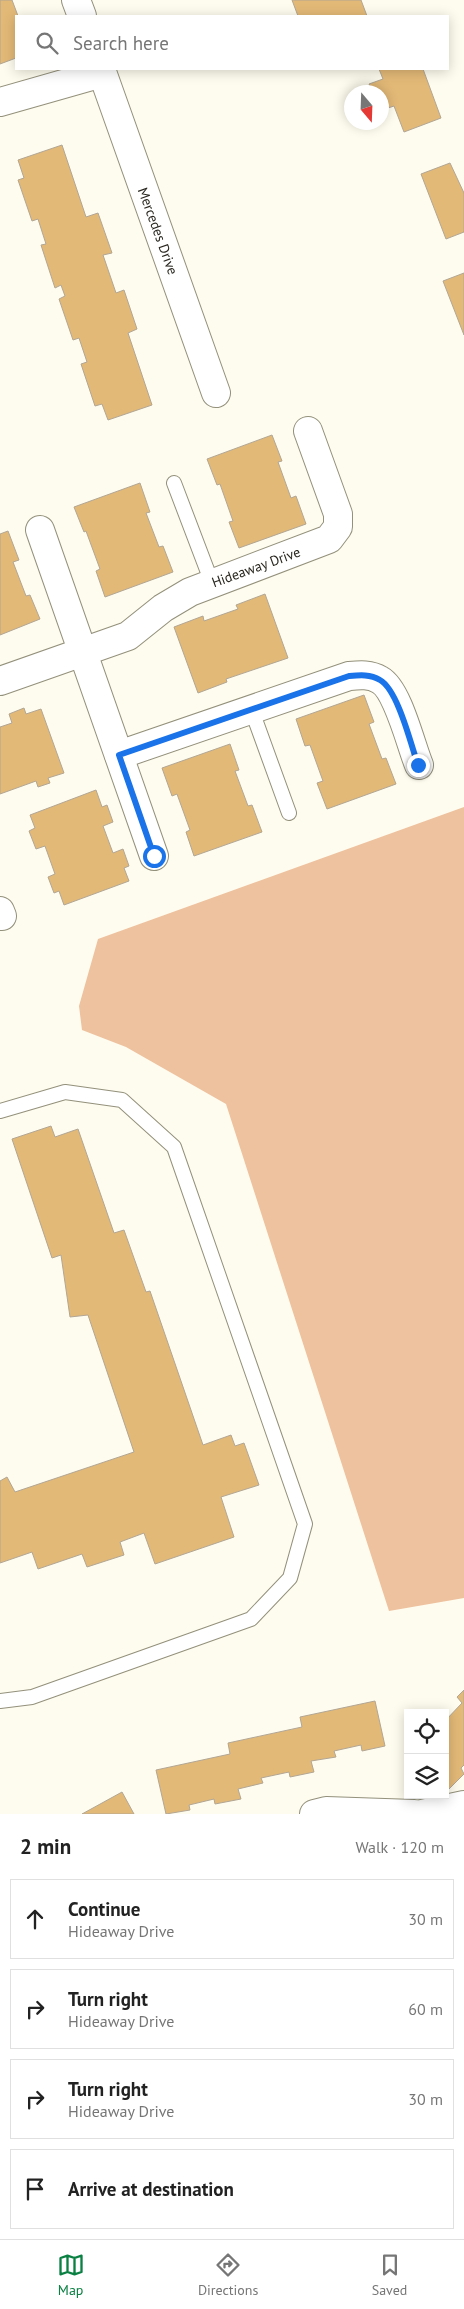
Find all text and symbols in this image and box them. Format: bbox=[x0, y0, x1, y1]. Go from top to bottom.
search box bbox=[15, 15, 449, 70]
icon: search bbox=[33, 29, 61, 57]
text: Search here bbox=[73, 31, 169, 55]
north arrow bbox=[344, 85, 389, 130]
street label: Mercedes Drive bbox=[134, 185, 182, 277]
street label: Hideaway Drive bbox=[209, 543, 303, 591]
route end bbox=[407, 754, 430, 777]
route start bbox=[143, 845, 166, 868]
map controls bbox=[404, 1709, 449, 1799]
button: locate bbox=[404, 1709, 449, 1754]
button: layers bbox=[404, 1754, 449, 1799]
text: 2 min bbox=[20, 1833, 71, 1860]
text: Walk · 120 m bbox=[355, 1837, 444, 1857]
text: Continue bbox=[68, 1897, 140, 1921]
icon: ahead bbox=[21, 1905, 49, 1933]
text: 30 m bbox=[408, 1909, 443, 1929]
text: Hideaway Drive bbox=[68, 1921, 174, 1941]
text: Turn right bbox=[68, 1987, 148, 2011]
icon: right bbox=[21, 1995, 49, 2023]
text: 60 m bbox=[408, 1999, 443, 2019]
text: Hideaway Drive bbox=[68, 2011, 174, 2031]
text: Turn right bbox=[68, 2077, 148, 2101]
icon: right bbox=[21, 2085, 49, 2113]
text: 30 m bbox=[408, 2089, 443, 2109]
text: Hideaway Drive bbox=[68, 2101, 174, 2121]
icon: arrive bbox=[21, 2175, 49, 2203]
text: Arrive at destination bbox=[68, 2177, 234, 2201]
tab: Map bbox=[57, 2251, 85, 2299]
tab: Directions bbox=[198, 2251, 258, 2299]
tab: Saved bbox=[372, 2251, 407, 2299]

